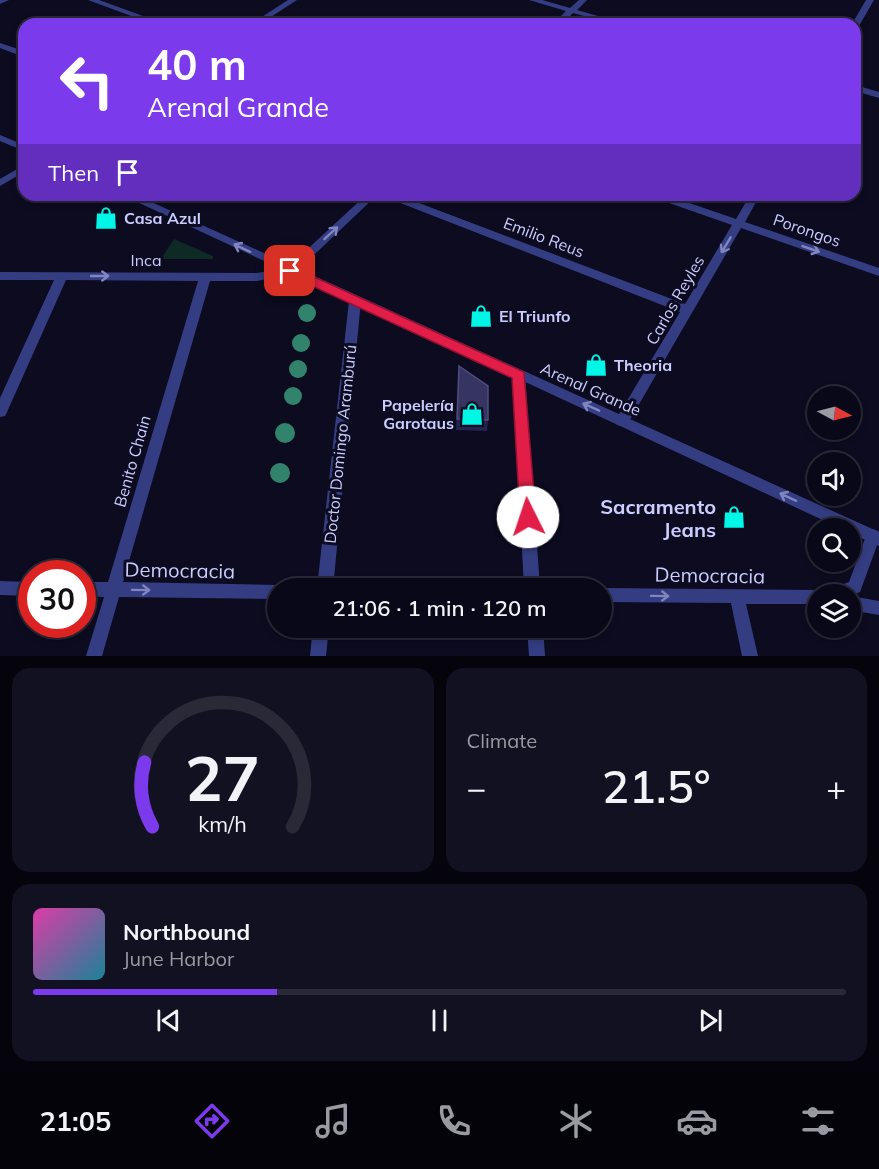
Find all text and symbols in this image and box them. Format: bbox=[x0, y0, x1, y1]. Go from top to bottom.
text: 40 m bbox=[147, 38, 247, 91]
icon: left bbox=[48, 42, 126, 120]
text: Arenal Grande bbox=[147, 90, 329, 124]
icon: arrive bbox=[111, 156, 144, 189]
text: Then bbox=[48, 159, 99, 187]
shop icon: Casa Azul bbox=[93, 205, 119, 231]
place label: Casa Azul bbox=[124, 208, 201, 228]
street label: Porongos bbox=[771, 209, 843, 251]
street label: Emilio Reus bbox=[501, 212, 587, 262]
one-way arrow bbox=[323, 226, 338, 240]
one-way arrow bbox=[719, 236, 731, 253]
one-way arrow bbox=[233, 242, 251, 254]
one-way arrow bbox=[801, 244, 820, 255]
pin bbox=[264, 245, 315, 296]
street label: Inca bbox=[131, 250, 161, 270]
street label: Carlos Reyles bbox=[641, 252, 709, 348]
icon: arrive bbox=[273, 254, 306, 287]
one-way arrow bbox=[90, 270, 110, 282]
shop icon: El Triunfo bbox=[468, 303, 494, 329]
place label: El Triunfo bbox=[499, 306, 571, 326]
street label: Doctor Domingo Aramburú bbox=[320, 344, 360, 544]
shop icon: Theoria bbox=[583, 352, 609, 378]
place label: Theoria bbox=[614, 355, 672, 375]
street label: Arenal Grande bbox=[538, 358, 644, 420]
north arrow bbox=[807, 386, 861, 440]
map controls bbox=[807, 386, 861, 638]
place label: Papelería Garotaus bbox=[382, 395, 454, 433]
shop icon: Papelería Garotaus bbox=[459, 401, 485, 427]
one-way arrow bbox=[582, 401, 601, 412]
street label: Benito Chain bbox=[109, 413, 155, 509]
button: sound bbox=[807, 452, 861, 506]
position arrow bbox=[496, 485, 560, 549]
one-way arrow bbox=[779, 490, 797, 502]
place label: Sacramento Jeans bbox=[600, 494, 716, 542]
shop icon: Sacramento Jeans bbox=[721, 504, 747, 530]
button: search bbox=[807, 518, 861, 572]
street label: Democracia bbox=[125, 557, 235, 583]
speed limit sign: 30 bbox=[18, 560, 96, 638]
street label: Democracia bbox=[655, 562, 765, 588]
one-way arrow bbox=[130, 584, 150, 596]
button: layers bbox=[807, 584, 861, 638]
one-way arrow bbox=[649, 590, 669, 602]
text: 21:06 · 1 min · 120 m bbox=[332, 594, 547, 622]
text: Climate bbox=[467, 728, 537, 753]
text: 27 bbox=[185, 738, 260, 817]
text: 21.5° bbox=[602, 758, 711, 814]
text: − bbox=[467, 767, 486, 808]
text: + bbox=[826, 767, 846, 808]
text: km/h bbox=[198, 810, 247, 837]
text: Northbound bbox=[123, 918, 250, 946]
text: June Harbor bbox=[123, 946, 234, 971]
icon: previous bbox=[152, 1004, 185, 1037]
icon: pause bbox=[423, 1004, 456, 1037]
icon: next bbox=[694, 1004, 727, 1037]
icon: directions bbox=[191, 1100, 233, 1142]
icon: music bbox=[312, 1100, 354, 1142]
icon: phone bbox=[433, 1100, 475, 1142]
icon: climate bbox=[555, 1100, 597, 1142]
icon: car bbox=[676, 1100, 718, 1142]
icon: filters bbox=[797, 1100, 839, 1142]
text: 21:05 bbox=[40, 1104, 111, 1138]

